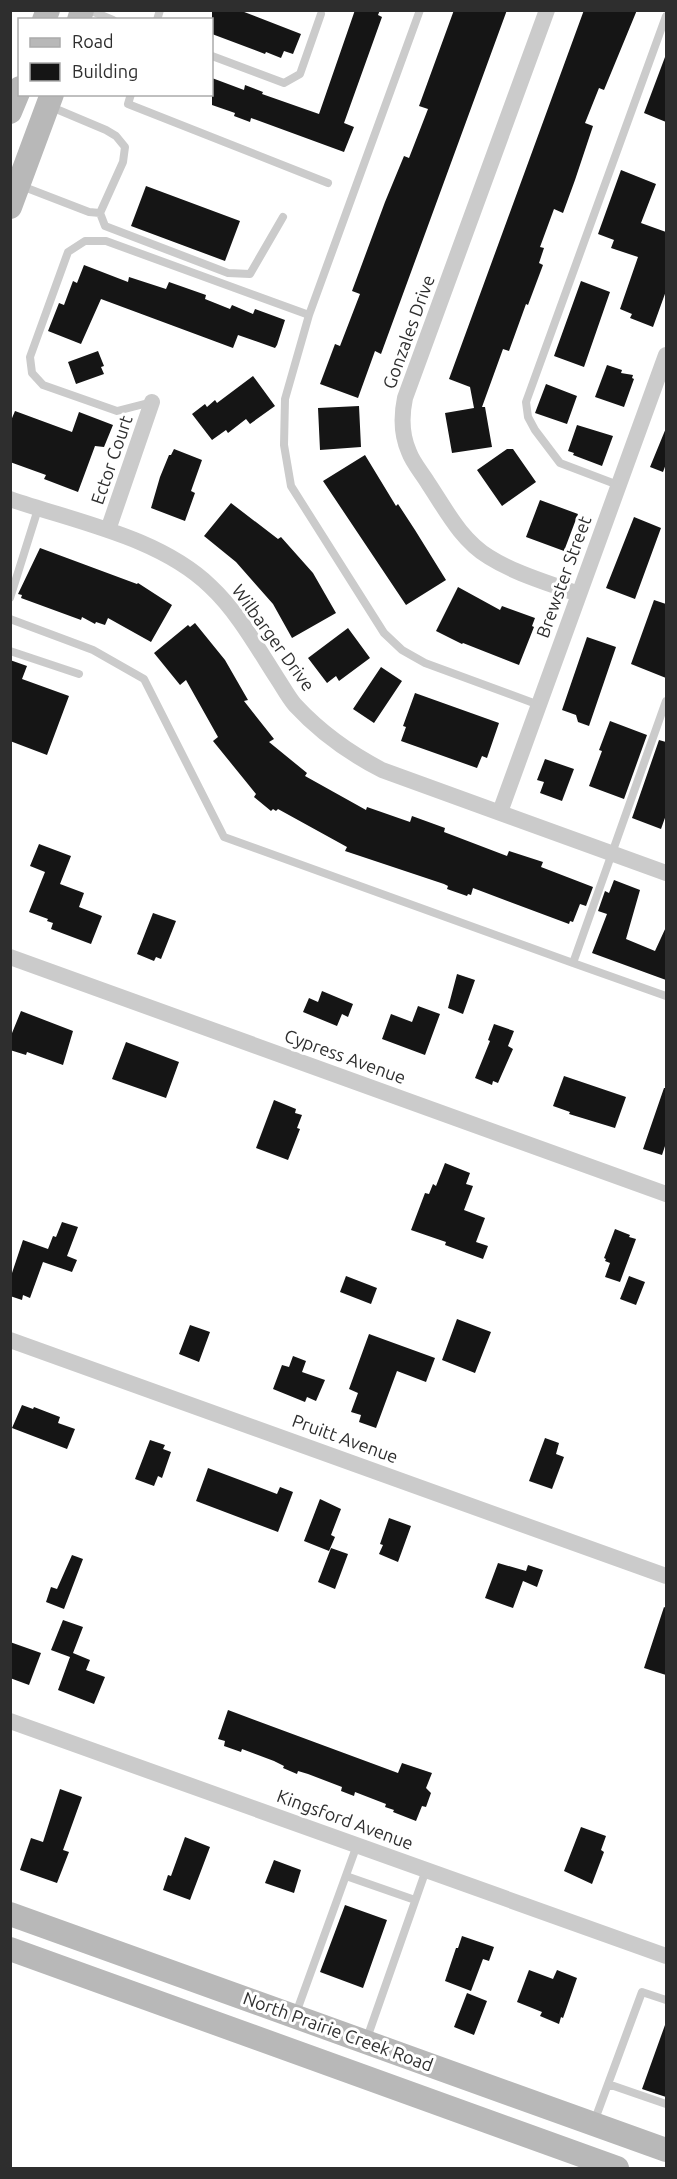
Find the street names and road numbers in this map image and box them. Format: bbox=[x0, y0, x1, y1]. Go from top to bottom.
street label: Gonzales Drive bbox=[378, 272, 438, 391]
street label: Ector Court bbox=[87, 413, 136, 507]
street label: Brewster Street bbox=[532, 513, 594, 640]
street label: Wilbarger Drive bbox=[229, 580, 319, 694]
street label: Cypress Avenue bbox=[282, 1025, 409, 1087]
street label: Pruitt Avenue bbox=[290, 1410, 401, 1466]
street label: Kingsford Avenue bbox=[274, 1785, 416, 1853]
street label: North Prairie Creek Road bbox=[241, 1987, 436, 2075]

